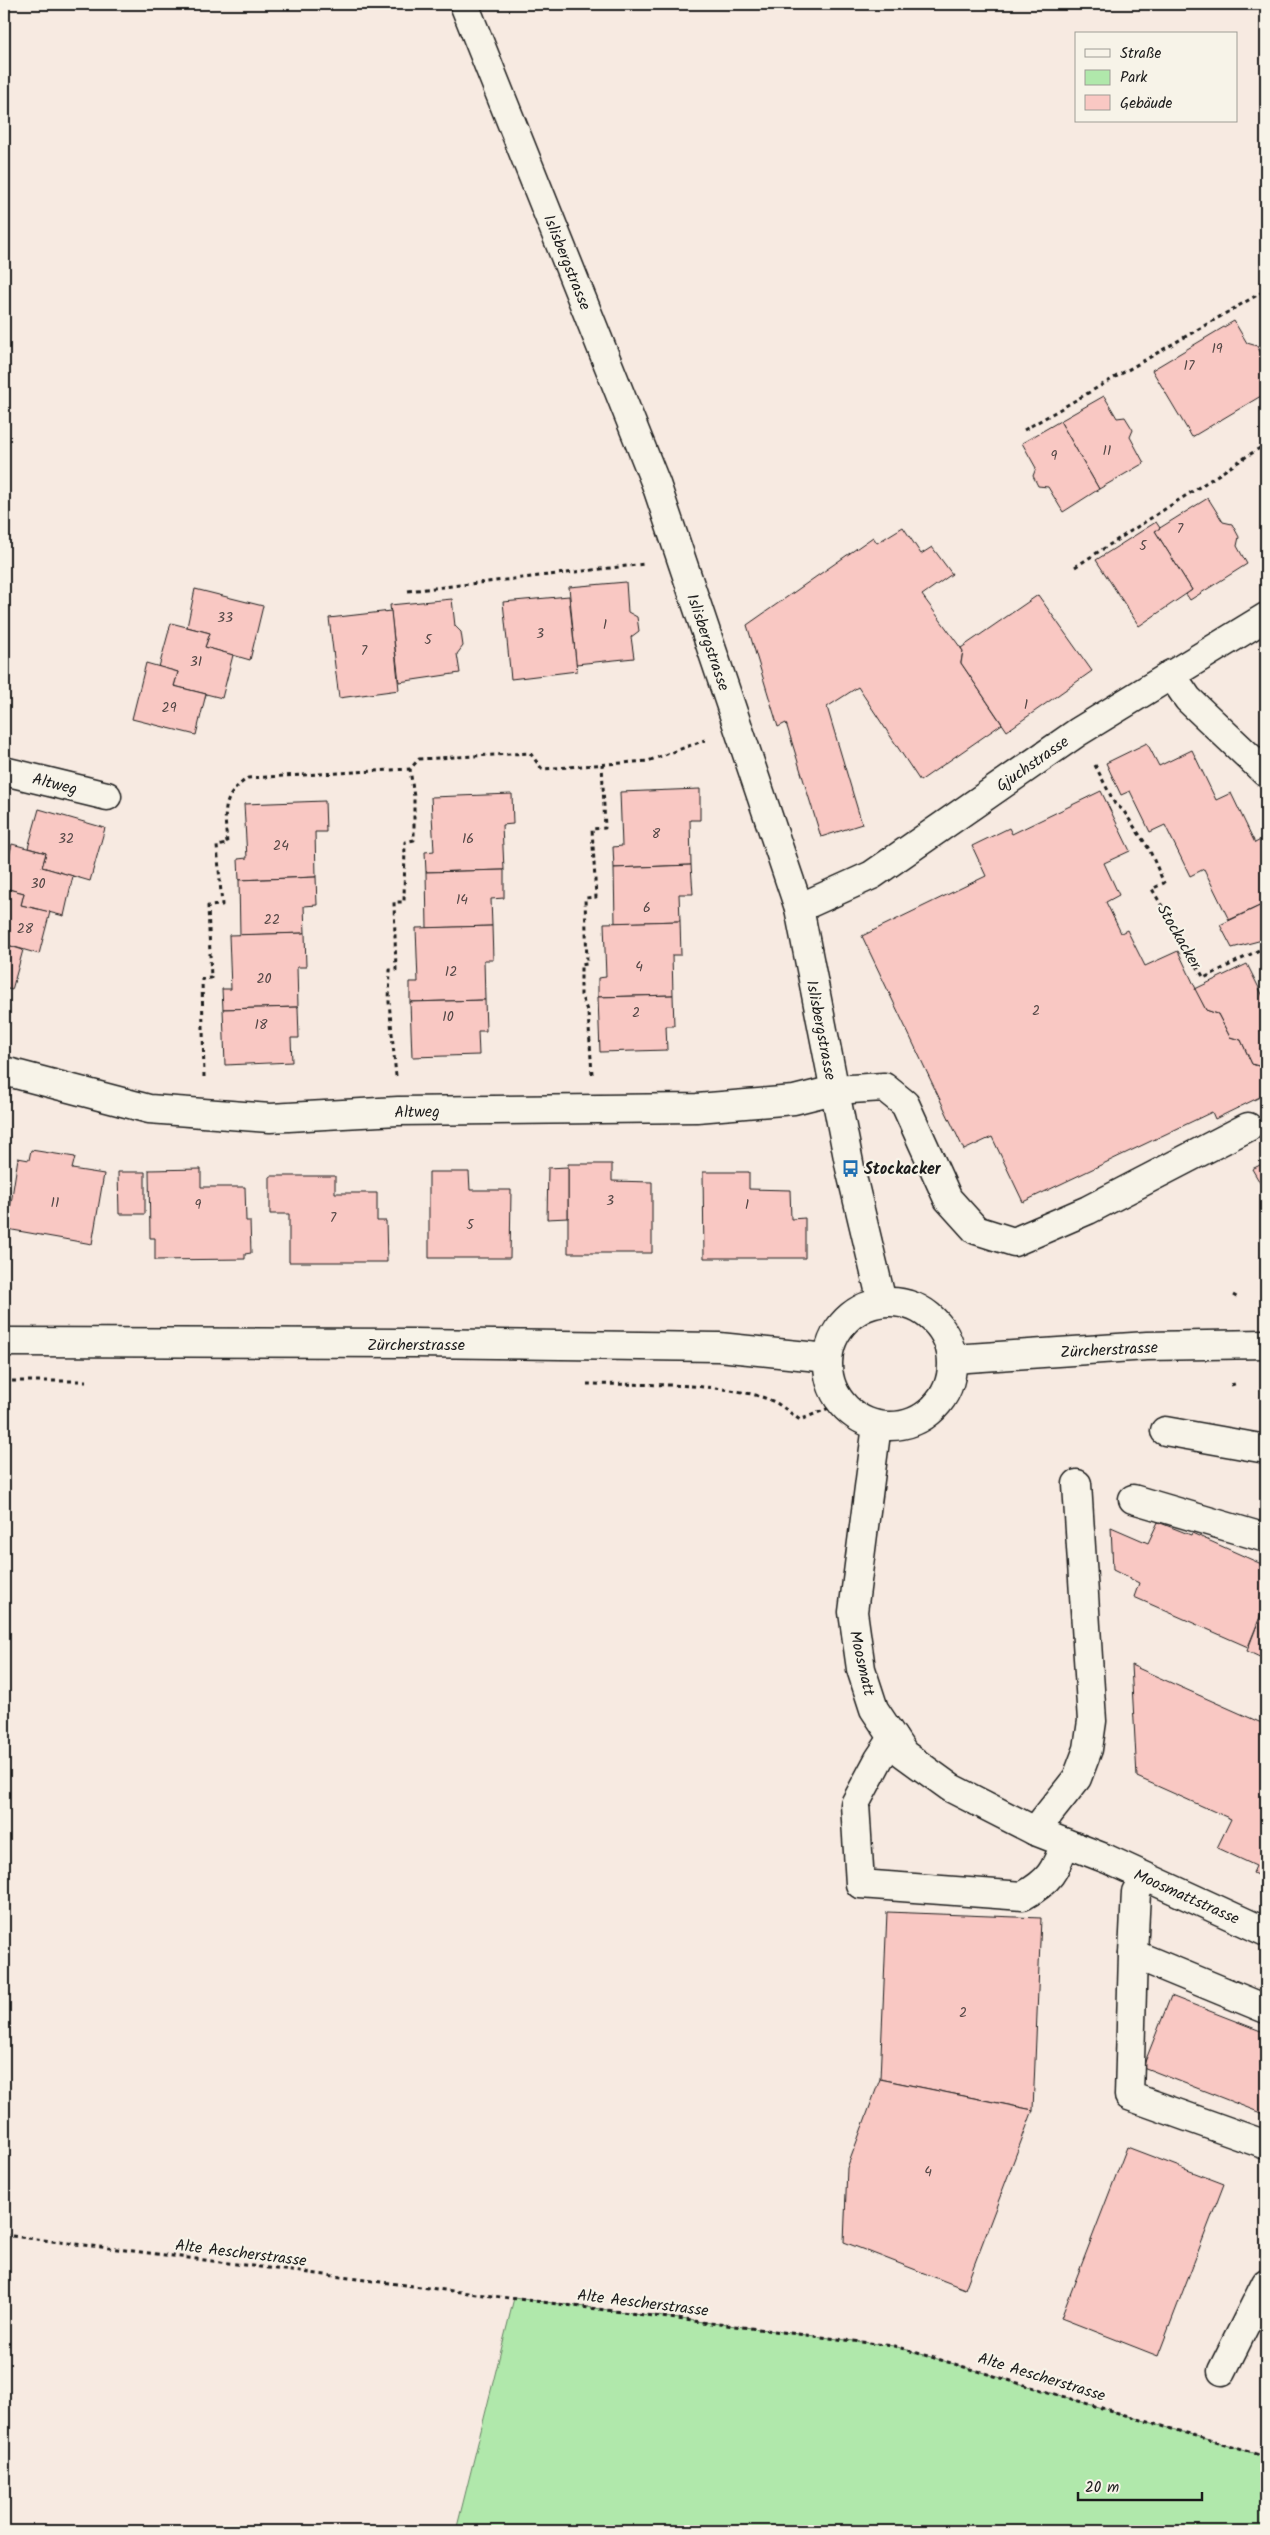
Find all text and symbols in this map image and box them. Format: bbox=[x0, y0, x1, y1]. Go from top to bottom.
legend bbox=[1075, 32, 1238, 122]
text: Straße bbox=[1120, 42, 1162, 66]
text: Park bbox=[1120, 66, 1148, 90]
text: Gebäude bbox=[1120, 92, 1173, 116]
street label: Islisbergstrasse bbox=[536, 211, 597, 314]
house number: 19 bbox=[1211, 338, 1223, 360]
house number: 17 bbox=[1184, 355, 1195, 377]
house number: 11 bbox=[1103, 440, 1111, 462]
house number: 9 bbox=[1051, 445, 1058, 467]
house number: 7 bbox=[1177, 518, 1184, 540]
house number: 5 bbox=[1139, 535, 1148, 557]
street label: Islisbergstrasse bbox=[679, 590, 736, 695]
house number: 33 bbox=[217, 607, 233, 629]
house number: 1 bbox=[603, 614, 607, 636]
house number: 3 bbox=[536, 623, 544, 645]
house number: 5 bbox=[424, 629, 433, 651]
house number: 7 bbox=[361, 640, 368, 662]
house number: 31 bbox=[190, 651, 202, 673]
house number: 1 bbox=[1024, 694, 1028, 716]
house number: 29 bbox=[162, 697, 177, 719]
street label: Gjuchstrasse bbox=[991, 730, 1074, 799]
street label: Altweg bbox=[30, 767, 80, 802]
house number: 8 bbox=[652, 823, 661, 845]
house number: 32 bbox=[58, 828, 74, 850]
house number: 16 bbox=[462, 828, 474, 850]
house number: 24 bbox=[273, 835, 289, 857]
house number: 30 bbox=[31, 873, 46, 895]
house number: 14 bbox=[456, 889, 468, 911]
house number: 6 bbox=[643, 897, 651, 919]
street label: Stockacker bbox=[1150, 900, 1208, 975]
house number: 22 bbox=[264, 909, 280, 931]
house number: 28 bbox=[17, 918, 34, 940]
house number: 4 bbox=[635, 956, 643, 978]
house number: 12 bbox=[445, 961, 457, 983]
house number: 20 bbox=[256, 968, 272, 990]
street label: Islisbergstrasse bbox=[799, 978, 842, 1082]
house number: 2 bbox=[1032, 1000, 1040, 1022]
house number: 2 bbox=[632, 1002, 640, 1024]
house number: 10 bbox=[442, 1006, 454, 1028]
house number: 18 bbox=[255, 1014, 268, 1036]
street label: Altweg bbox=[394, 1100, 440, 1125]
place label: Stockacker bbox=[864, 1157, 942, 1182]
bus stop icon: Stockacker bbox=[840, 1158, 860, 1178]
house number: 3 bbox=[606, 1190, 614, 1212]
house number: 11 bbox=[51, 1192, 59, 1214]
house number: 9 bbox=[195, 1194, 202, 1216]
house number: 1 bbox=[745, 1194, 749, 1216]
house number: 7 bbox=[330, 1207, 337, 1229]
house number: 5 bbox=[466, 1214, 475, 1236]
street label: Zürcherstrasse bbox=[367, 1333, 465, 1358]
street label: Zürcherstrasse bbox=[1060, 1335, 1159, 1366]
street label: Moosmatt bbox=[842, 1628, 881, 1699]
street label: Moosmattstrasse bbox=[1130, 1863, 1243, 1932]
house number: 2 bbox=[959, 2002, 967, 2024]
house number: 4 bbox=[924, 2161, 932, 2183]
street label: Alte Aescherstrasse bbox=[174, 2233, 308, 2274]
street label: Alte Aescherstrasse bbox=[576, 2283, 710, 2324]
street label: Alte Aescherstrasse bbox=[975, 2346, 1108, 2409]
scale bar bbox=[1078, 2470, 1201, 2502]
text: 20 m bbox=[1085, 2476, 1119, 2500]

